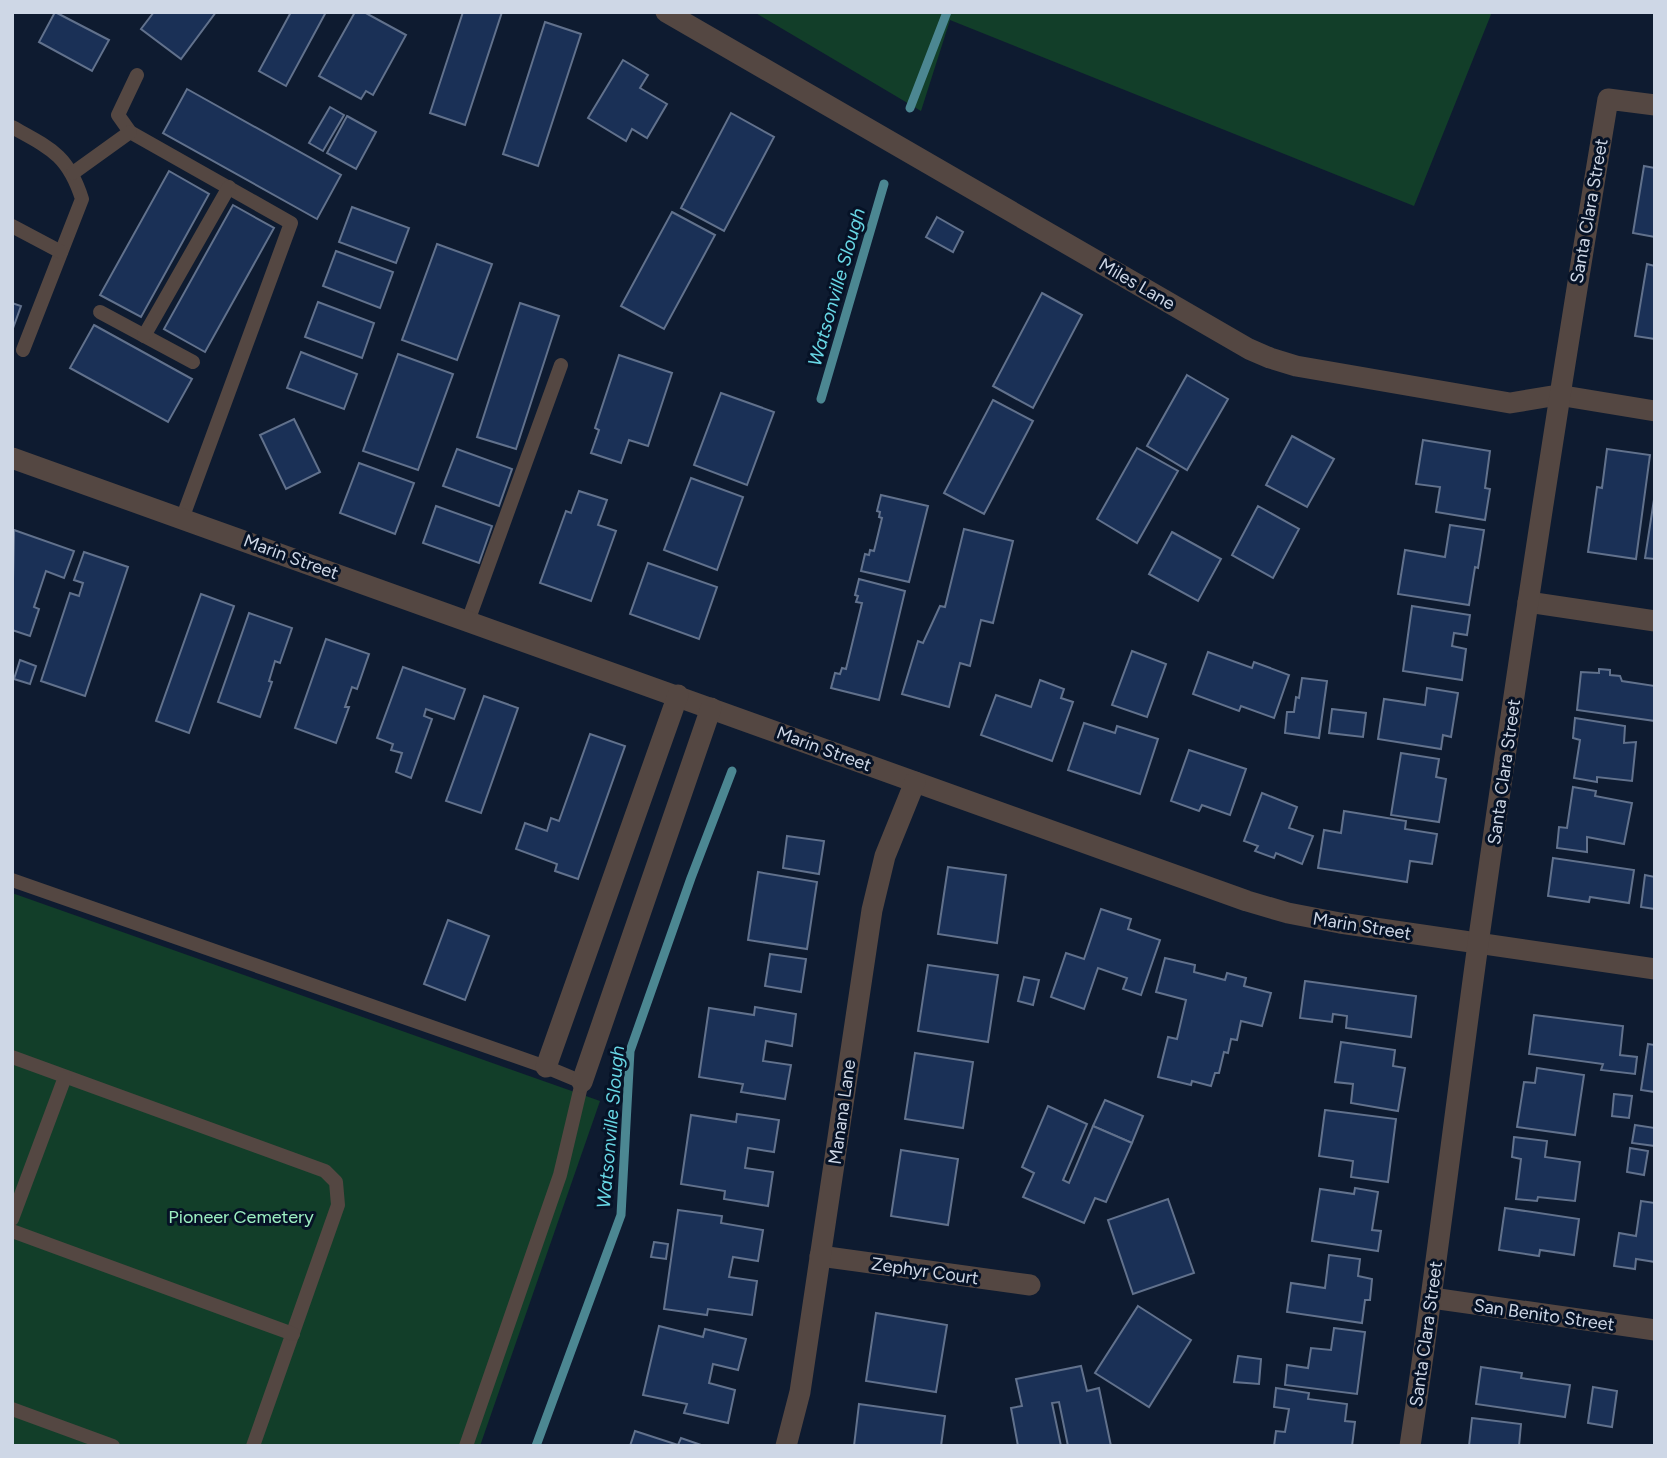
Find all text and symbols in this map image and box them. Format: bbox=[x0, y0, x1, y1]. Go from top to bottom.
street label: Santa Clara Street bbox=[1565, 137, 1613, 285]
water label: Watsonville Slough bbox=[803, 205, 870, 369]
street label: Miles Lane bbox=[1095, 253, 1179, 315]
street label: Marin Street bbox=[240, 530, 342, 584]
street label: Santa Clara Street bbox=[1483, 698, 1525, 846]
street label: Marin Street bbox=[773, 722, 875, 776]
street label: Marin Street bbox=[1311, 907, 1413, 945]
water label: Watsonville Slough bbox=[592, 1044, 629, 1209]
street label: Manana Lane bbox=[824, 1058, 860, 1166]
park label: Pioneer Cemetery bbox=[168, 1206, 314, 1228]
street label: Zephyr Court bbox=[870, 1253, 980, 1289]
street label: Santa Clara Street bbox=[1405, 1260, 1447, 1408]
street label: San Benito Street bbox=[1472, 1294, 1616, 1336]

